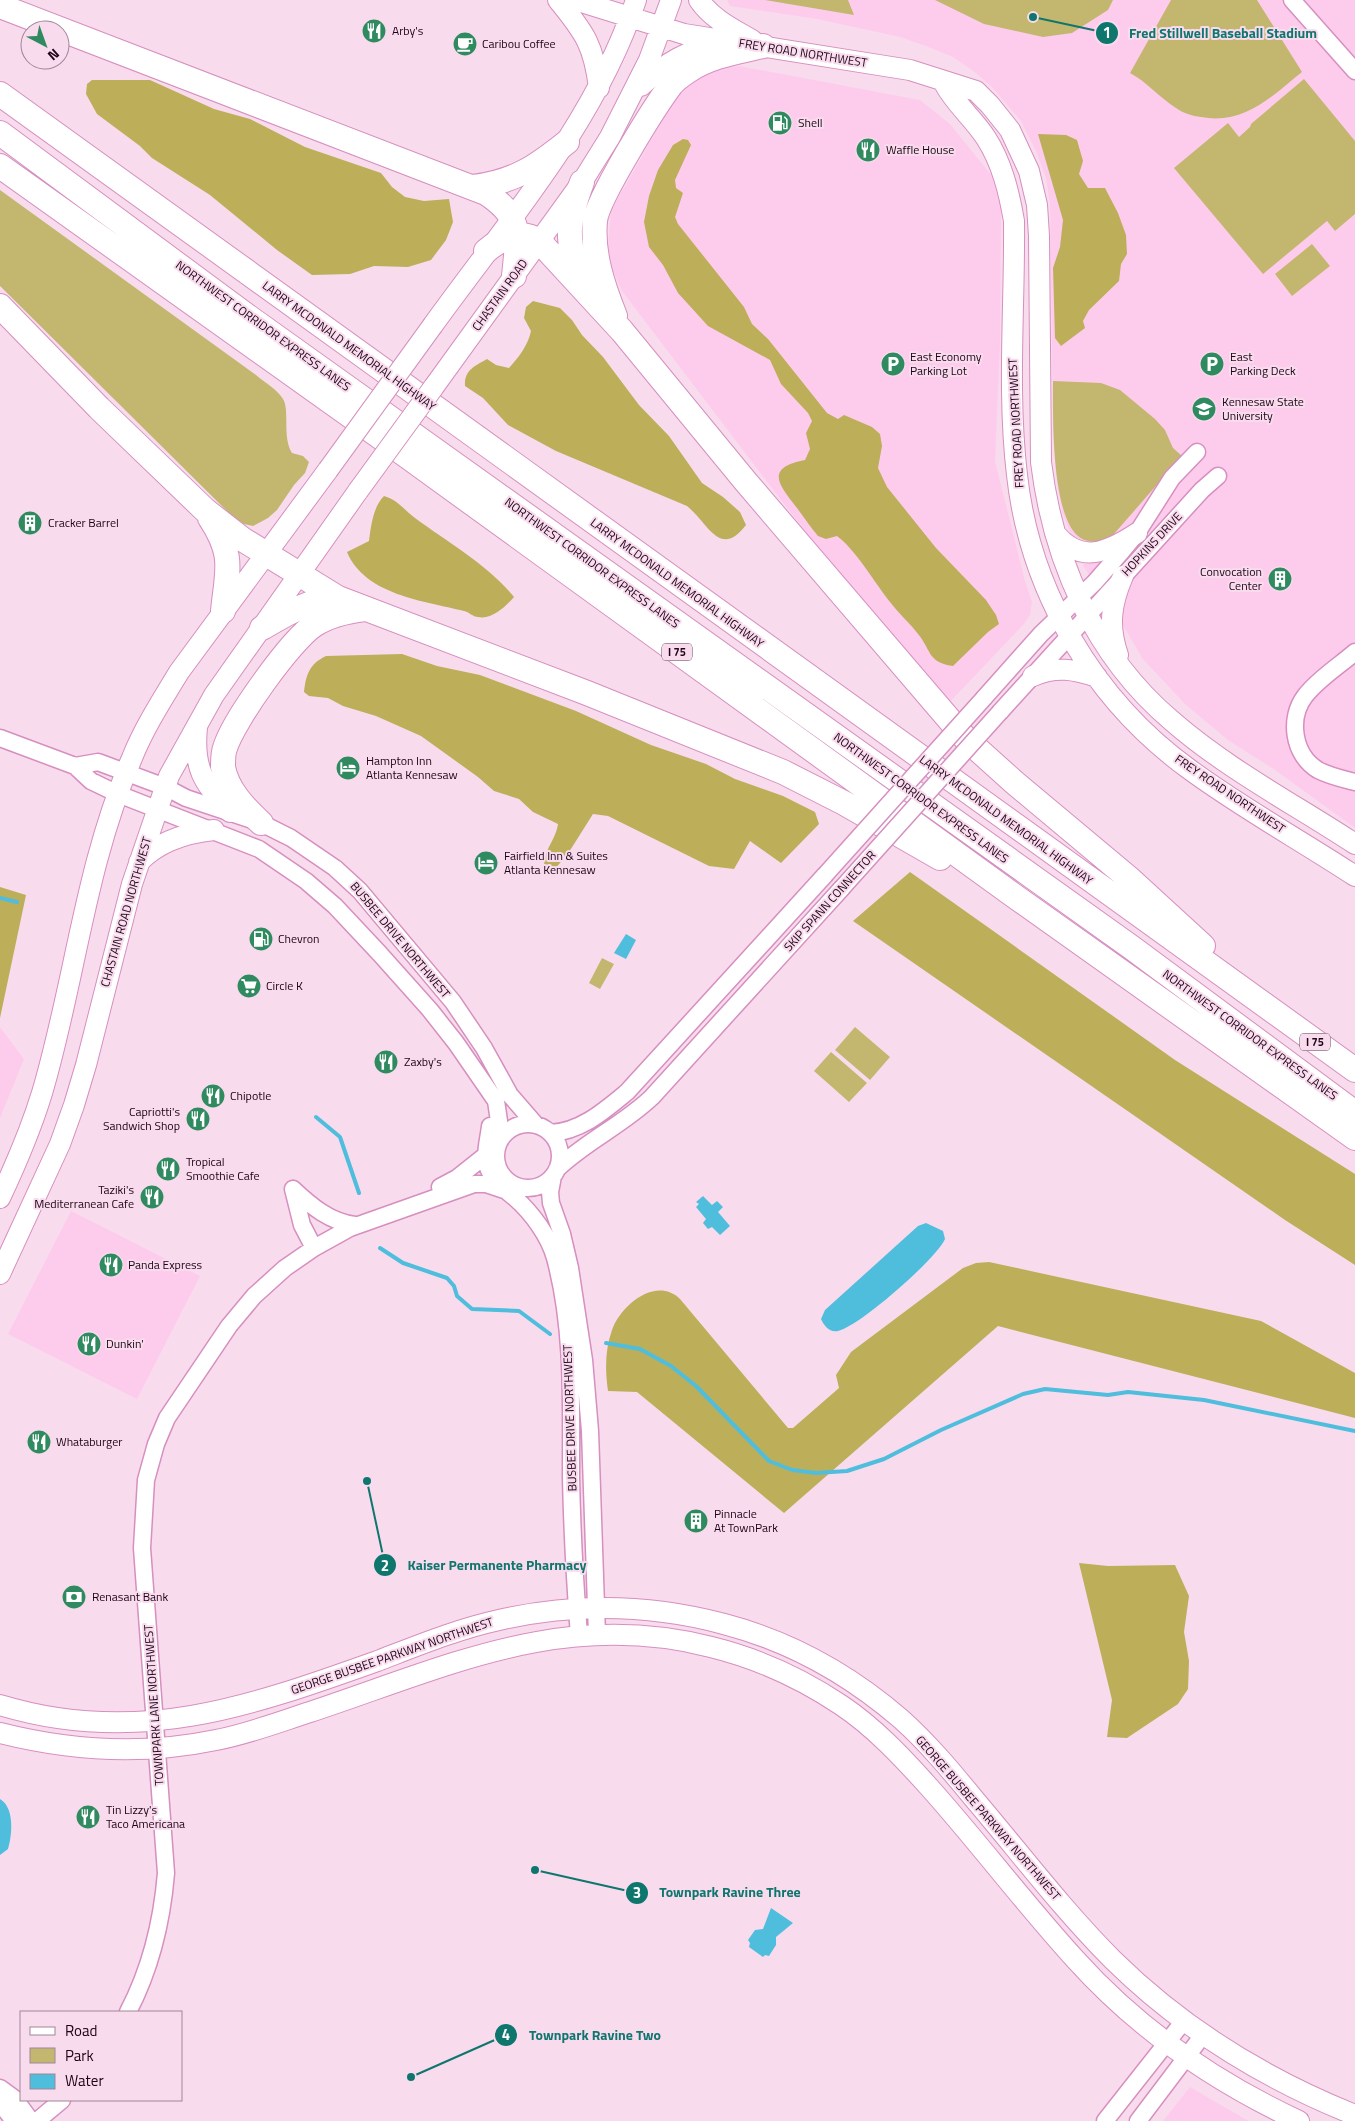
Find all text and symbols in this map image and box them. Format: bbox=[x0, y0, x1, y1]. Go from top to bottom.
restaurant icon: Arby's bbox=[361, 18, 387, 44]
callout: Fred Stillwell Baseball Stadium bbox=[1094, 18, 1327, 47]
north arrow bbox=[20, 20, 70, 70]
place label: Arby's bbox=[392, 21, 424, 40]
text: 1 bbox=[1103, 21, 1111, 44]
text: Fred Stillwell Baseball Stadium bbox=[1129, 22, 1317, 43]
cafe icon: Caribou Coffee bbox=[452, 31, 478, 57]
street label: FREY ROAD NORTHWEST bbox=[737, 33, 869, 72]
place label: Caribou Coffee bbox=[482, 34, 556, 53]
text: N bbox=[43, 44, 64, 66]
fuel station icon: Shell bbox=[767, 110, 793, 136]
place label: Shell bbox=[798, 113, 823, 132]
restaurant icon: Waffle House bbox=[855, 137, 881, 163]
place label: Waffle House bbox=[886, 140, 954, 159]
street label: NORTHWEST CORRIDOR EXPRESS LANES bbox=[172, 255, 355, 396]
street label: CHASTAIN ROAD bbox=[467, 255, 532, 335]
street label: LARRY MCDONALD MEMORIAL HIGHWAY bbox=[258, 276, 441, 416]
place label: East Economy Parking Lot bbox=[910, 347, 982, 380]
place label: East Parking Deck bbox=[1230, 347, 1296, 380]
parking icon: East Economy Parking Lot bbox=[880, 351, 906, 377]
parking icon: East Parking Deck bbox=[1199, 351, 1225, 377]
street label: FREY ROAD NORTHWEST bbox=[1003, 357, 1028, 488]
place label: Kennesaw State University bbox=[1222, 392, 1304, 425]
school or university icon: Kennesaw State University bbox=[1191, 396, 1217, 422]
street label: NORTHWEST CORRIDOR EXPRESS LANES bbox=[501, 492, 684, 633]
street label: HOPKINS DRIVE bbox=[1117, 507, 1187, 580]
building icon: Cracker Barrel bbox=[17, 510, 43, 536]
place label: Cracker Barrel bbox=[48, 513, 119, 532]
street label: LARRY MCDONALD MEMORIAL HIGHWAY bbox=[586, 513, 769, 653]
place label: Convocation Center bbox=[1200, 562, 1262, 595]
building icon: Convocation Center bbox=[1267, 566, 1293, 592]
road number: I 75 bbox=[662, 644, 692, 660]
street label: NORTHWEST CORRIDOR EXPRESS LANES bbox=[830, 727, 1013, 868]
street label: FREY ROAD NORTHWEST bbox=[1171, 749, 1290, 838]
street label: LARRY MCDONALD MEMORIAL HIGHWAY bbox=[915, 750, 1098, 890]
place label: Hampton Inn Atlanta Kennesaw bbox=[366, 751, 458, 784]
hotel icon: Hampton Inn Atlanta Kennesaw bbox=[335, 755, 361, 781]
street label: CHASTAIN ROAD NORTHWEST bbox=[95, 834, 156, 989]
place label: Fairfield Inn & Suites Atlanta Kennesaw bbox=[504, 846, 608, 879]
street label: SKIP SPANN CONNECTOR bbox=[779, 846, 880, 955]
hotel icon: Fairfield Inn & Suites Atlanta Kennesaw bbox=[473, 850, 499, 876]
street label: BUSBEE DRIVE NORTHWEST bbox=[346, 877, 455, 1003]
fuel station icon: Chevron bbox=[248, 926, 274, 952]
place label: Chevron bbox=[278, 929, 320, 948]
street label: NORTHWEST CORRIDOR EXPRESS LANES bbox=[1159, 964, 1342, 1105]
supermarket icon: Circle K bbox=[236, 973, 262, 999]
place label: Circle K bbox=[266, 976, 303, 995]
road number: I 75 bbox=[1300, 1034, 1330, 1050]
restaurant icon: Zaxby's bbox=[373, 1049, 399, 1075]
place label: Zaxby's bbox=[404, 1052, 442, 1071]
restaurant icon: Chipotle bbox=[200, 1083, 226, 1109]
place label: Chipotle bbox=[230, 1086, 271, 1105]
place label: Capriotti's Sandwich Shop bbox=[103, 1102, 180, 1135]
restaurant icon: Capriotti's Sandwich Shop bbox=[185, 1106, 211, 1132]
place label: Tropical Smoothie Cafe bbox=[186, 1152, 260, 1185]
restaurant icon: Tropical Smoothie Cafe bbox=[155, 1156, 181, 1182]
place label: Taziki's Mediterranean Cafe bbox=[34, 1180, 134, 1213]
restaurant icon: Taziki's Mediterranean Cafe bbox=[139, 1184, 165, 1210]
restaurant icon: Panda Express bbox=[98, 1252, 124, 1278]
place label: Panda Express bbox=[128, 1255, 203, 1274]
restaurant icon: Dunkin' bbox=[76, 1331, 102, 1357]
place label: Dunkin' bbox=[106, 1334, 144, 1353]
street label: BUSBEE DRIVE NORTHWEST bbox=[557, 1344, 582, 1492]
restaurant icon: Whataburger bbox=[26, 1429, 52, 1455]
place label: Whataburger bbox=[56, 1432, 122, 1451]
place label: Pinnacle At TownPark bbox=[714, 1504, 778, 1537]
building icon: Pinnacle At TownPark bbox=[683, 1508, 709, 1534]
callout: Kaiser Permanente Pharmacy bbox=[372, 1551, 596, 1580]
text: 2 bbox=[381, 1554, 389, 1577]
text: Kaiser Permanente Pharmacy bbox=[408, 1554, 586, 1575]
bank icon: Renasant Bank bbox=[61, 1584, 87, 1610]
place label: Renasant Bank bbox=[92, 1587, 169, 1606]
street label: GEORGE BUSBEE PARKWAY NORTHWEST bbox=[288, 1612, 496, 1699]
street label: TOWNPARK LANE NORTHWEST bbox=[138, 1623, 169, 1786]
street label: GEORGE BUSBEE PARKWAY NORTHWEST bbox=[911, 1731, 1066, 1905]
place label: Tin Lizzy's Taco Americana bbox=[106, 1800, 185, 1833]
restaurant icon: Tin Lizzy's Taco Americana bbox=[75, 1804, 101, 1830]
callout: Townpark Ravine Three bbox=[624, 1878, 811, 1907]
text: 3 bbox=[633, 1881, 641, 1904]
text: Townpark Ravine Three bbox=[659, 1881, 801, 1902]
legend bbox=[20, 2011, 182, 2101]
text: Road bbox=[65, 2019, 97, 2042]
callout: Townpark Ravine Two bbox=[494, 2020, 670, 2049]
text: 4 bbox=[502, 2023, 510, 2046]
text: Townpark Ravine Two bbox=[529, 2024, 661, 2045]
text: Park bbox=[65, 2044, 94, 2067]
text: Water bbox=[65, 2069, 104, 2092]

